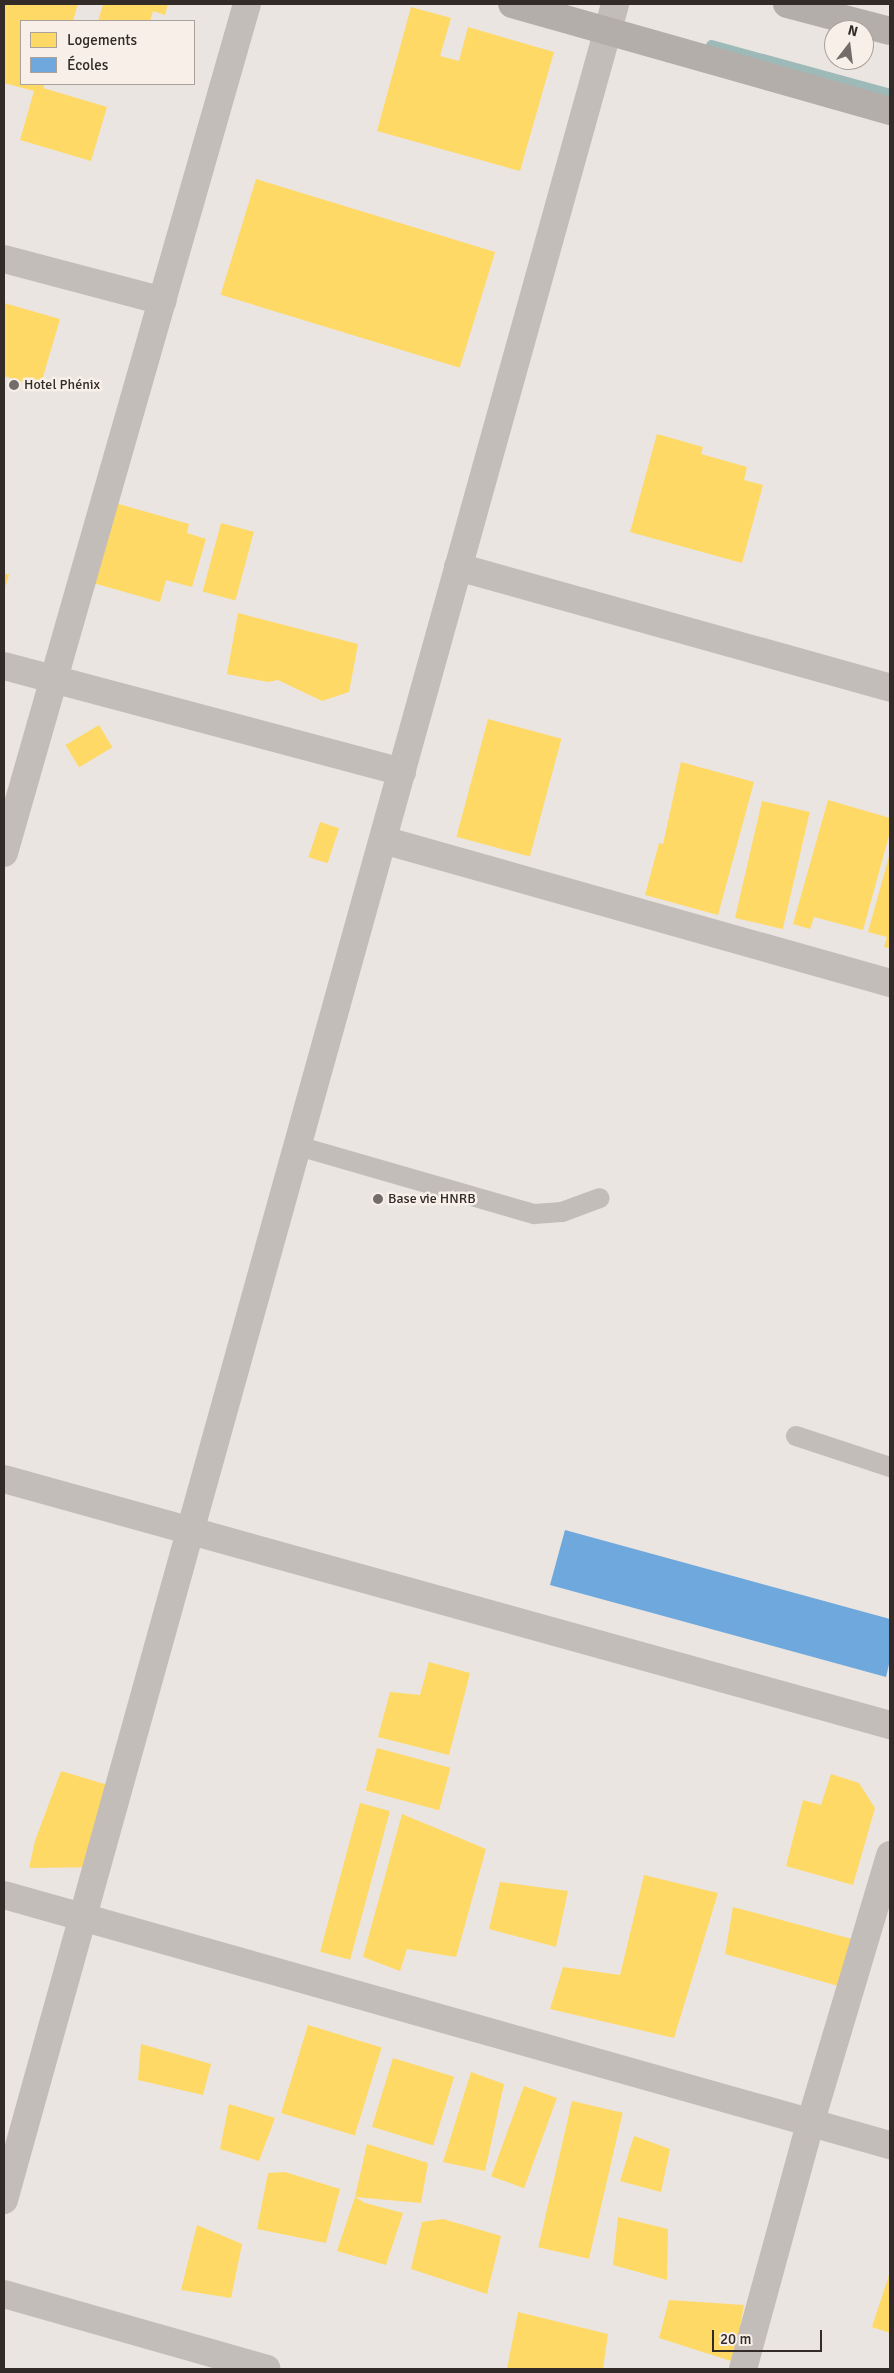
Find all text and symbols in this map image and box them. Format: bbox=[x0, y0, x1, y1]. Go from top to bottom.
legend bbox=[20, 20, 195, 85]
north arrow bbox=[824, 20, 874, 70]
text: N bbox=[846, 22, 860, 40]
text: Logements bbox=[67, 31, 137, 49]
text: Écoles bbox=[67, 56, 108, 74]
place label: Hotel Phénix bbox=[24, 377, 100, 393]
marker: Hotel Phénix bbox=[8, 379, 20, 391]
place label: Base vie HNRB bbox=[388, 1191, 476, 1207]
marker: Base vie HNRB bbox=[372, 1193, 384, 1205]
scale bar bbox=[714, 2320, 824, 2352]
text: 20 m bbox=[720, 2330, 751, 2348]

